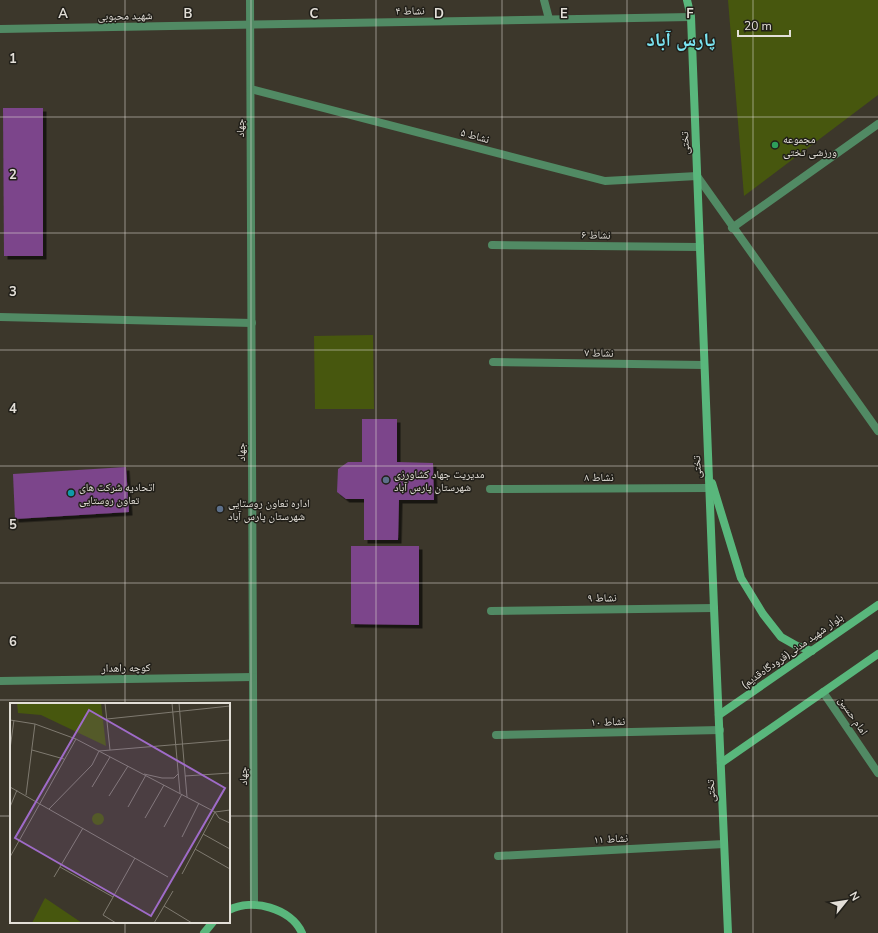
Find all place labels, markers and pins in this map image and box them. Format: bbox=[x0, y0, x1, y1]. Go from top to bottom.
place label: مجموعه ورزشی تختی bbox=[783, 132, 837, 160]
marker: مجموعه ورزشی تختی bbox=[770, 140, 780, 150]
place label: مدیریت جهاد کشاورزی شهرستان پارس آباد bbox=[394, 467, 484, 495]
marker: مدیریت جهاد کشاورزی شهرستان پارس آباد bbox=[381, 475, 391, 485]
place label: اتحادیه شرکت های تعاون روستایی bbox=[79, 480, 155, 508]
marker: اتحادیه شرکت های تعاون روستایی bbox=[66, 488, 76, 498]
place label: اداره تعاون روستایی شهرستان پارس آباد bbox=[228, 496, 310, 524]
marker: اداره تعاون روستایی شهرستان پارس آباد bbox=[215, 504, 225, 514]

